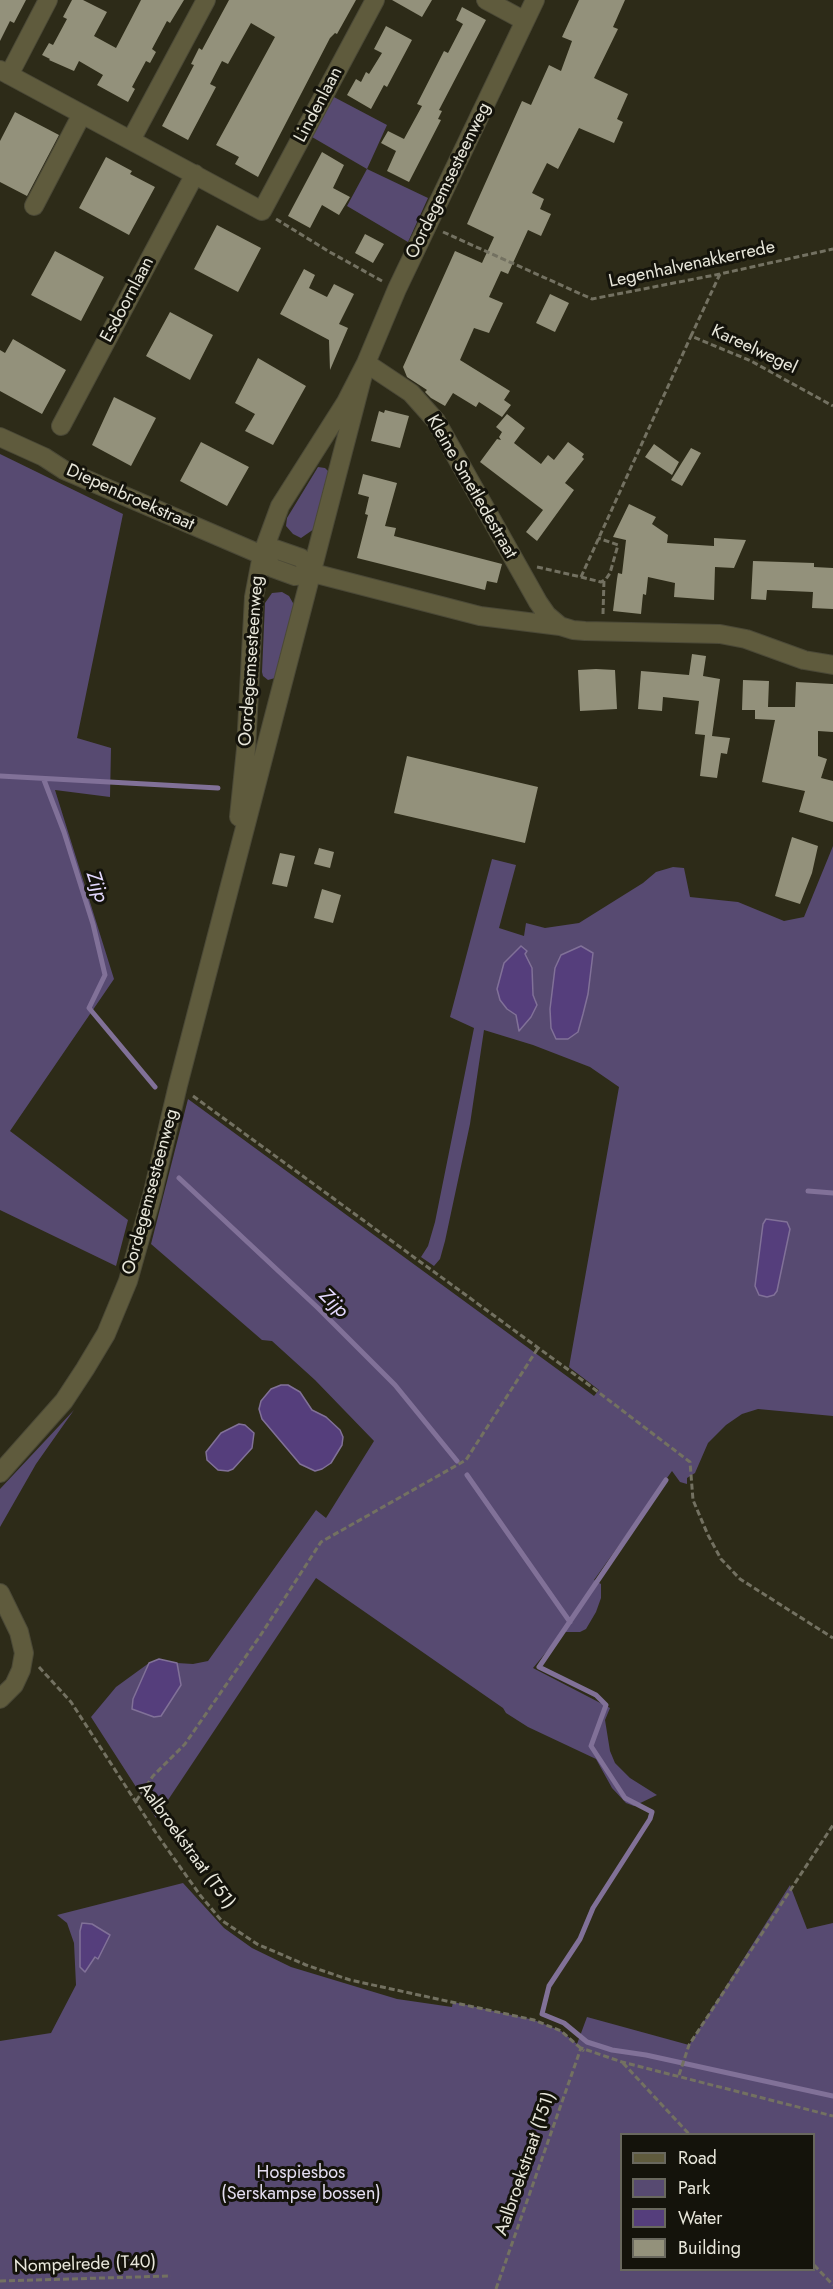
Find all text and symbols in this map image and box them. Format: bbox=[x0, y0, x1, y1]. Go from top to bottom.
street label: Lindenlaan bbox=[290, 64, 348, 146]
street label: Oordegemsesteenweg bbox=[402, 99, 496, 263]
street label: Legenhalvenakkerrede bbox=[607, 237, 777, 293]
street label: Esdoornlaan bbox=[96, 254, 160, 346]
street label: Kareelwegel bbox=[708, 321, 800, 379]
street label: Kleine Smetledestraat bbox=[421, 411, 521, 563]
street label: Diepenbroekstraat bbox=[63, 460, 197, 536]
street label: Oordegemsesteenweg bbox=[235, 575, 269, 747]
water label: Zijp bbox=[80, 868, 112, 906]
street label: Oordegemsesteenweg bbox=[118, 1107, 184, 1277]
water label: Zijp bbox=[313, 1284, 353, 1324]
street label: Aalbroekstraat (T51) bbox=[133, 1779, 239, 1913]
street label: Aalbroekstraat (T51) bbox=[491, 2089, 561, 2239]
legend bbox=[620, 2133, 815, 2271]
text: Road bbox=[678, 2145, 717, 2171]
park label: Hospiesbos (Serskampse bossen) bbox=[221, 2163, 381, 2206]
text: Park bbox=[678, 2175, 710, 2201]
text: Water bbox=[678, 2205, 722, 2231]
text: Building bbox=[678, 2235, 741, 2261]
street label: Nompelrede (T40) bbox=[13, 2252, 157, 2278]

